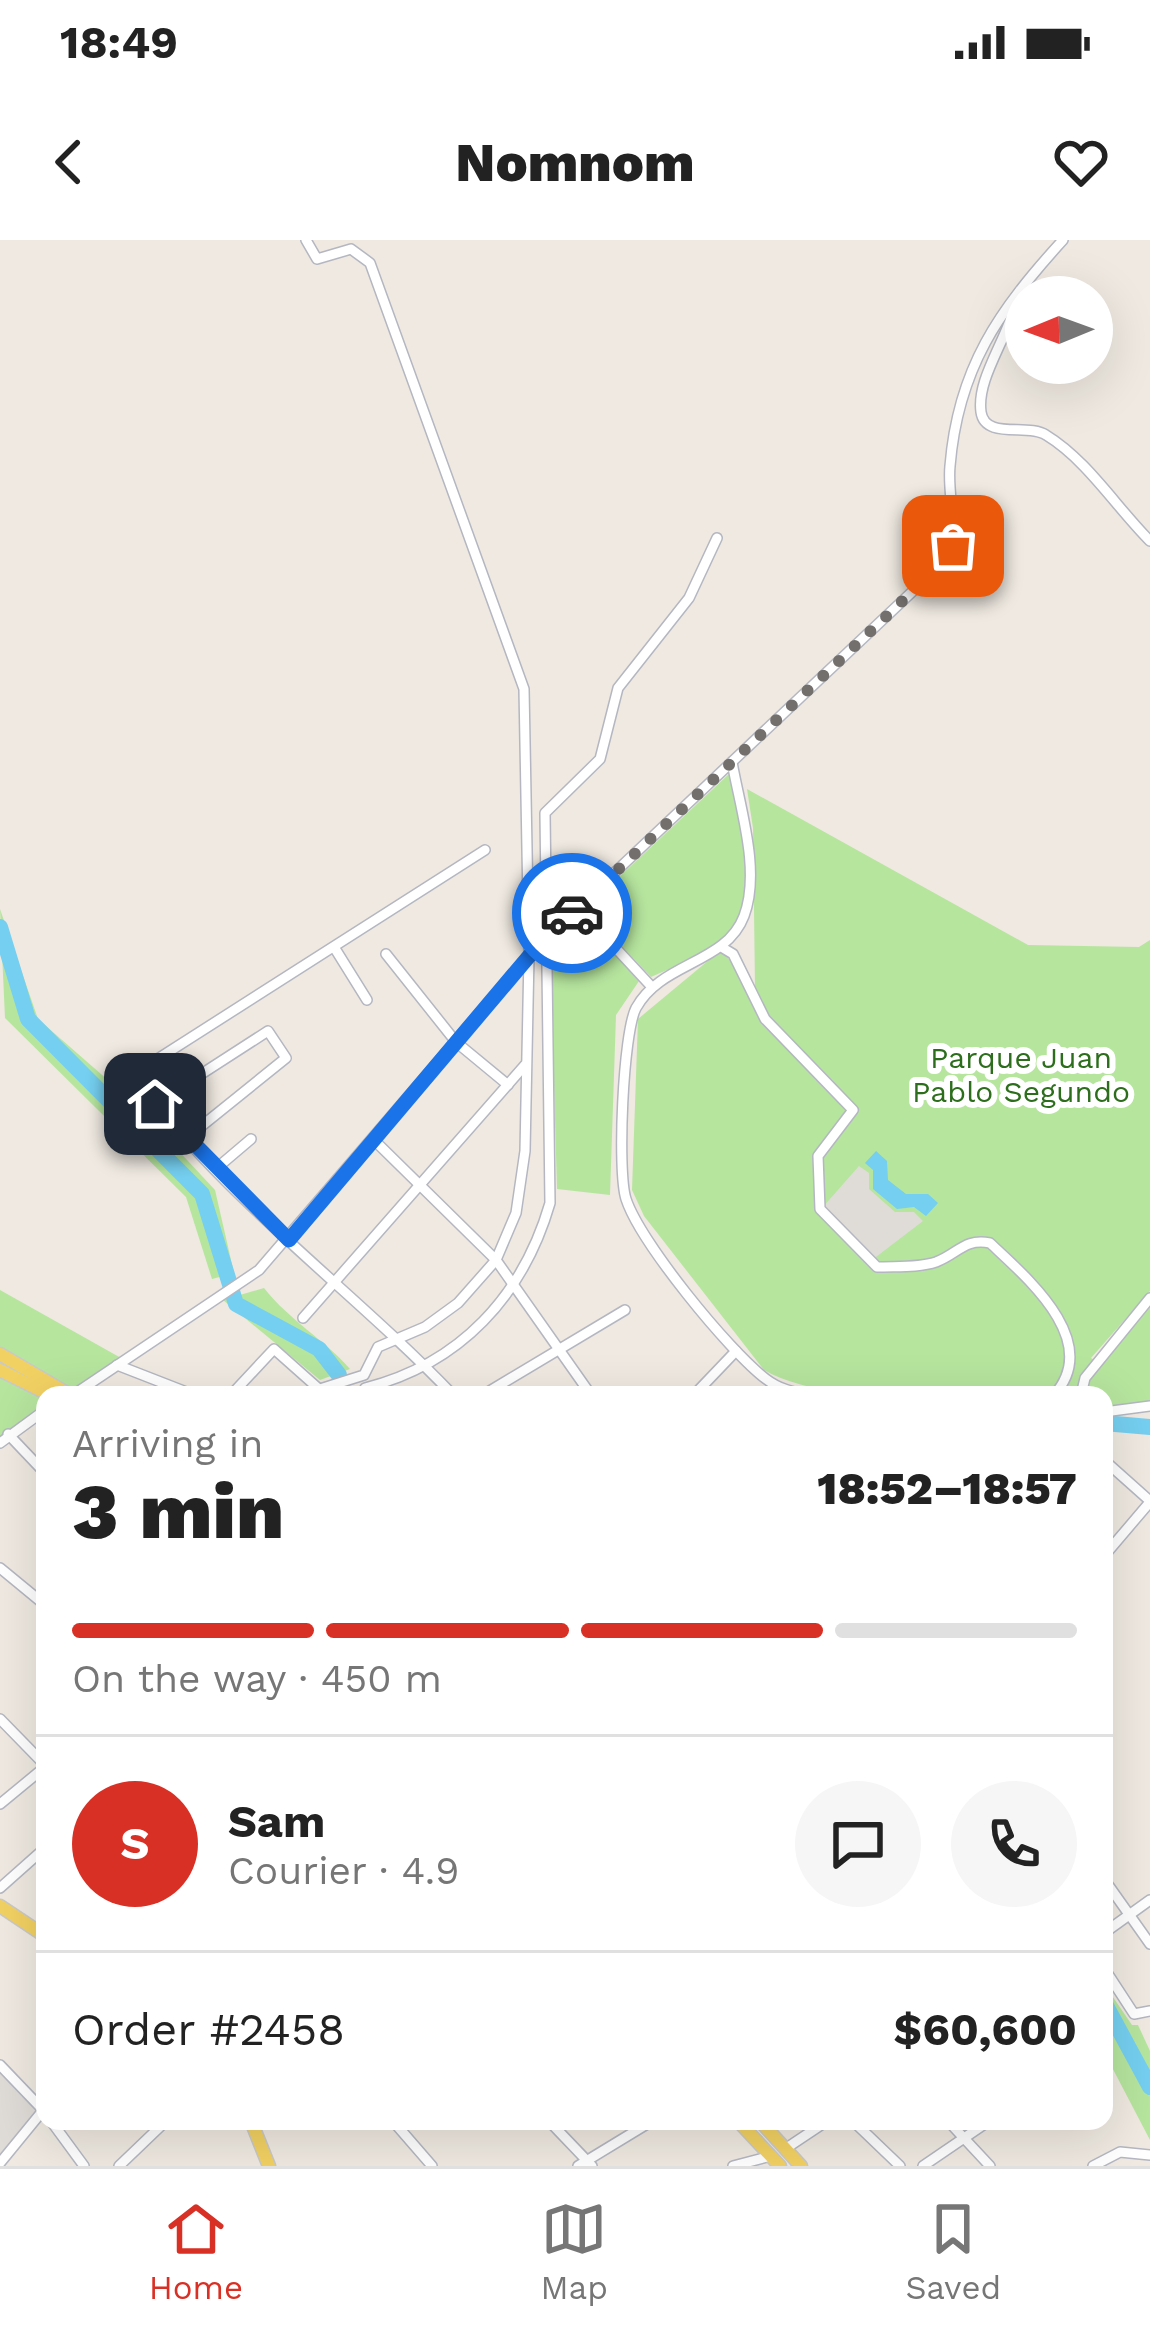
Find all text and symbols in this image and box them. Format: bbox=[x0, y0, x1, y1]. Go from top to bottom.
text: 18:49 bbox=[60, 16, 178, 69]
icon: back bbox=[36, 129, 102, 195]
icon: heart bbox=[1048, 129, 1114, 195]
text: Nomnom bbox=[455, 131, 695, 194]
north arrow bbox=[1005, 276, 1113, 384]
map controls bbox=[1005, 276, 1113, 384]
pin bbox=[902, 495, 1004, 597]
icon: bag bbox=[920, 513, 986, 579]
courier bbox=[512, 853, 632, 973]
icon: car bbox=[539, 880, 605, 946]
park label: Parque Juan Pablo Segundo bbox=[912, 1040, 1130, 1109]
pin bbox=[104, 1053, 206, 1155]
icon: home bbox=[122, 1071, 188, 1137]
text: Arriving in bbox=[72, 1421, 263, 1466]
text: 18:52–18:57 bbox=[817, 1462, 1077, 1515]
text: 3 min bbox=[72, 1465, 284, 1557]
text: On the way · 450 m bbox=[72, 1656, 442, 1701]
button: chat bbox=[795, 1781, 921, 1907]
button: phone bbox=[951, 1781, 1077, 1907]
text: Sam bbox=[228, 1795, 325, 1848]
text: S bbox=[120, 1817, 150, 1870]
text: Courier · 4.9 bbox=[228, 1848, 459, 1893]
text: Order #2458 bbox=[72, 2003, 345, 2056]
text: $60,600 bbox=[893, 2003, 1077, 2056]
tab: Home bbox=[149, 2196, 243, 2307]
tab: Map bbox=[541, 2196, 608, 2307]
tab: Saved bbox=[905, 2196, 1001, 2307]

